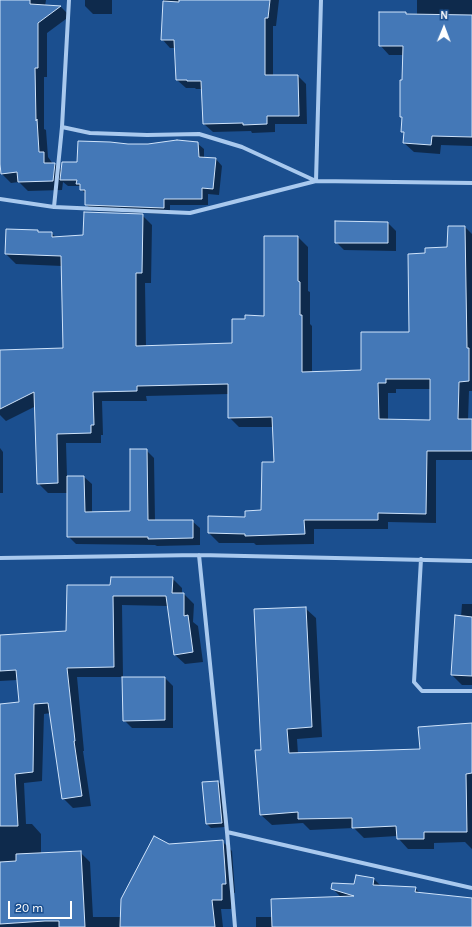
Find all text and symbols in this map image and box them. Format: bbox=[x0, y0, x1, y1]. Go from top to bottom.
north arrow bbox=[424, 8, 464, 48]
text: N bbox=[440, 9, 448, 22]
scale bar bbox=[10, 893, 74, 919]
text: 20 m bbox=[15, 901, 43, 915]

